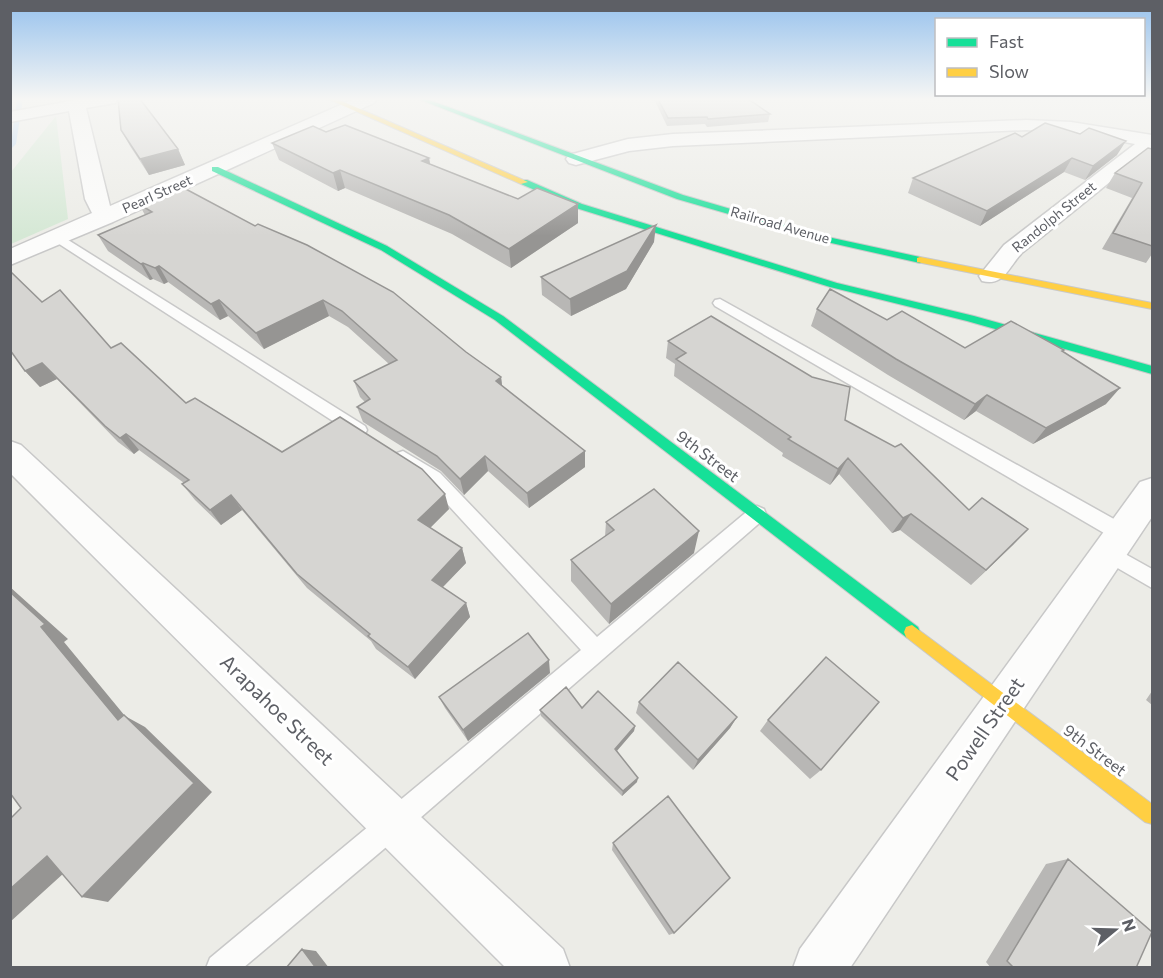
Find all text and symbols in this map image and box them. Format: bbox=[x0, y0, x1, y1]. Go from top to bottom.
legend bbox=[935, 18, 1145, 96]
text: Fast bbox=[989, 30, 1024, 52]
text: Slow bbox=[989, 60, 1029, 82]
street label: Pearl Street bbox=[119, 170, 195, 216]
street label: Randolph Street bbox=[1008, 177, 1099, 256]
street label: Railroad Avenue bbox=[729, 202, 832, 247]
street label: 9th Street bbox=[673, 426, 744, 486]
street label: Arapahoe Street bbox=[216, 649, 340, 770]
street label: Powell Street bbox=[940, 672, 1029, 785]
street label: 9th Street bbox=[1060, 720, 1131, 780]
north arrow bbox=[1085, 900, 1145, 960]
text: N bbox=[1119, 916, 1141, 934]

